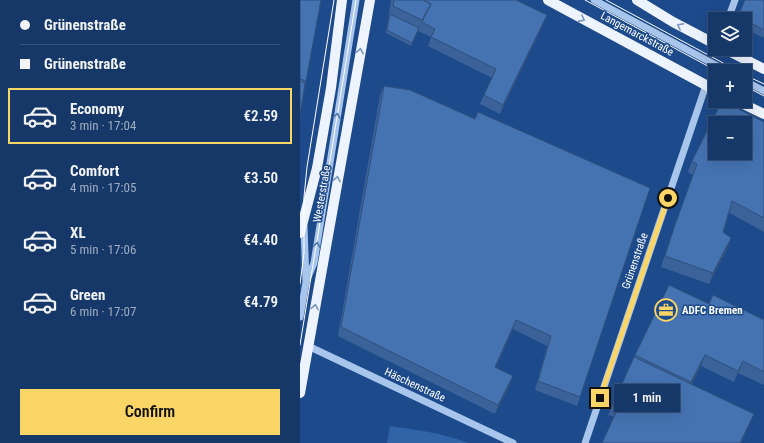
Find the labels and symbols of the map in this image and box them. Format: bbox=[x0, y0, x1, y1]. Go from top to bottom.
street label: Langemarckstraße bbox=[598, 9, 676, 59]
one-way arrow bbox=[578, 14, 586, 21]
one-way arrow bbox=[677, 23, 685, 30]
one-way arrow bbox=[355, 48, 364, 54]
one-way arrow bbox=[332, 113, 341, 119]
street label: Westerstraße bbox=[311, 164, 333, 224]
one-way arrow bbox=[333, 176, 341, 182]
route start bbox=[659, 189, 677, 207]
street label: Grünenstraße bbox=[619, 231, 651, 291]
one-way arrow bbox=[312, 242, 320, 248]
office icon: ADFC Bremen bbox=[653, 297, 679, 323]
one-way arrow bbox=[310, 304, 318, 310]
place label: ADFC Bremen bbox=[682, 304, 743, 317]
street label: Häschenstraße bbox=[383, 365, 447, 405]
callout: 1 min bbox=[614, 384, 680, 412]
route end bbox=[591, 389, 609, 407]

